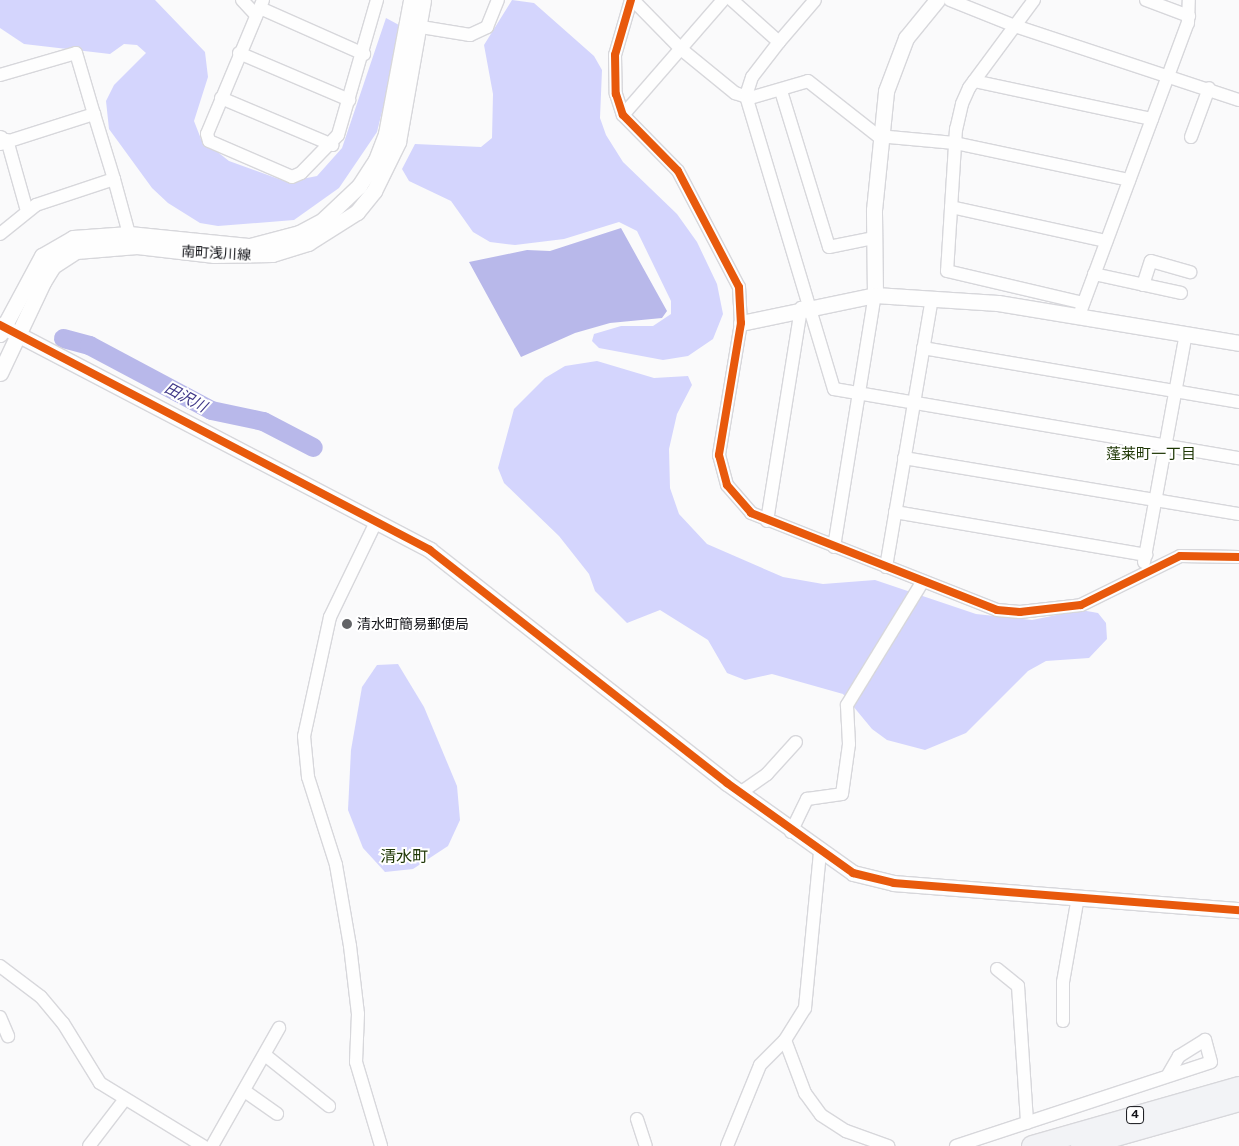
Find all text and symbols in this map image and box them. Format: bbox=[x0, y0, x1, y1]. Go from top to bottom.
street label: 南町浅川線 bbox=[181, 243, 251, 263]
water label: 田沢川 bbox=[162, 378, 210, 416]
district label: 蓬莱町一丁目 bbox=[1106, 445, 1196, 463]
place label: 清水町簡易郵便局 bbox=[357, 616, 469, 632]
marker: 清水町簡易郵便局 bbox=[341, 618, 353, 630]
district label: 清水町 bbox=[380, 847, 428, 867]
road number: 4 bbox=[1125, 1106, 1145, 1124]

